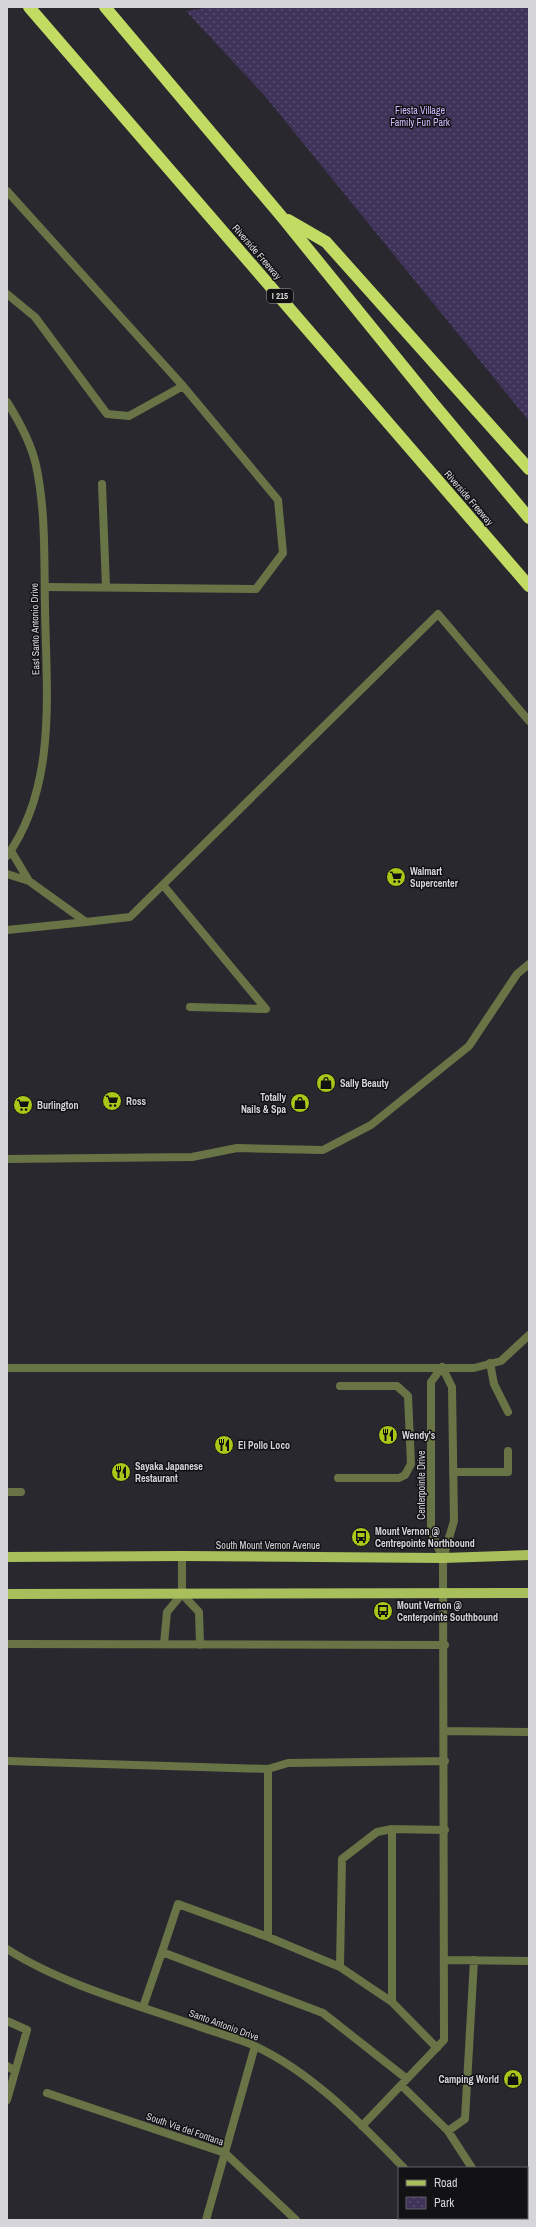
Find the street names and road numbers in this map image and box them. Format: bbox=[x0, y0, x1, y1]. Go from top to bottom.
street label: Riverside Freeway bbox=[230, 222, 285, 283]
road number: I 215 bbox=[267, 289, 293, 303]
street label: Riverside Freeway bbox=[442, 468, 497, 529]
street label: East Santo Antonio Drive bbox=[28, 582, 42, 675]
street label: Centerpointe Drive bbox=[415, 1450, 428, 1520]
street label: South Mount Vernon Avenue bbox=[216, 1539, 321, 1552]
street label: Santo Antonio Drive bbox=[187, 2006, 261, 2044]
street label: South Via del Fontana bbox=[145, 2110, 226, 2148]

